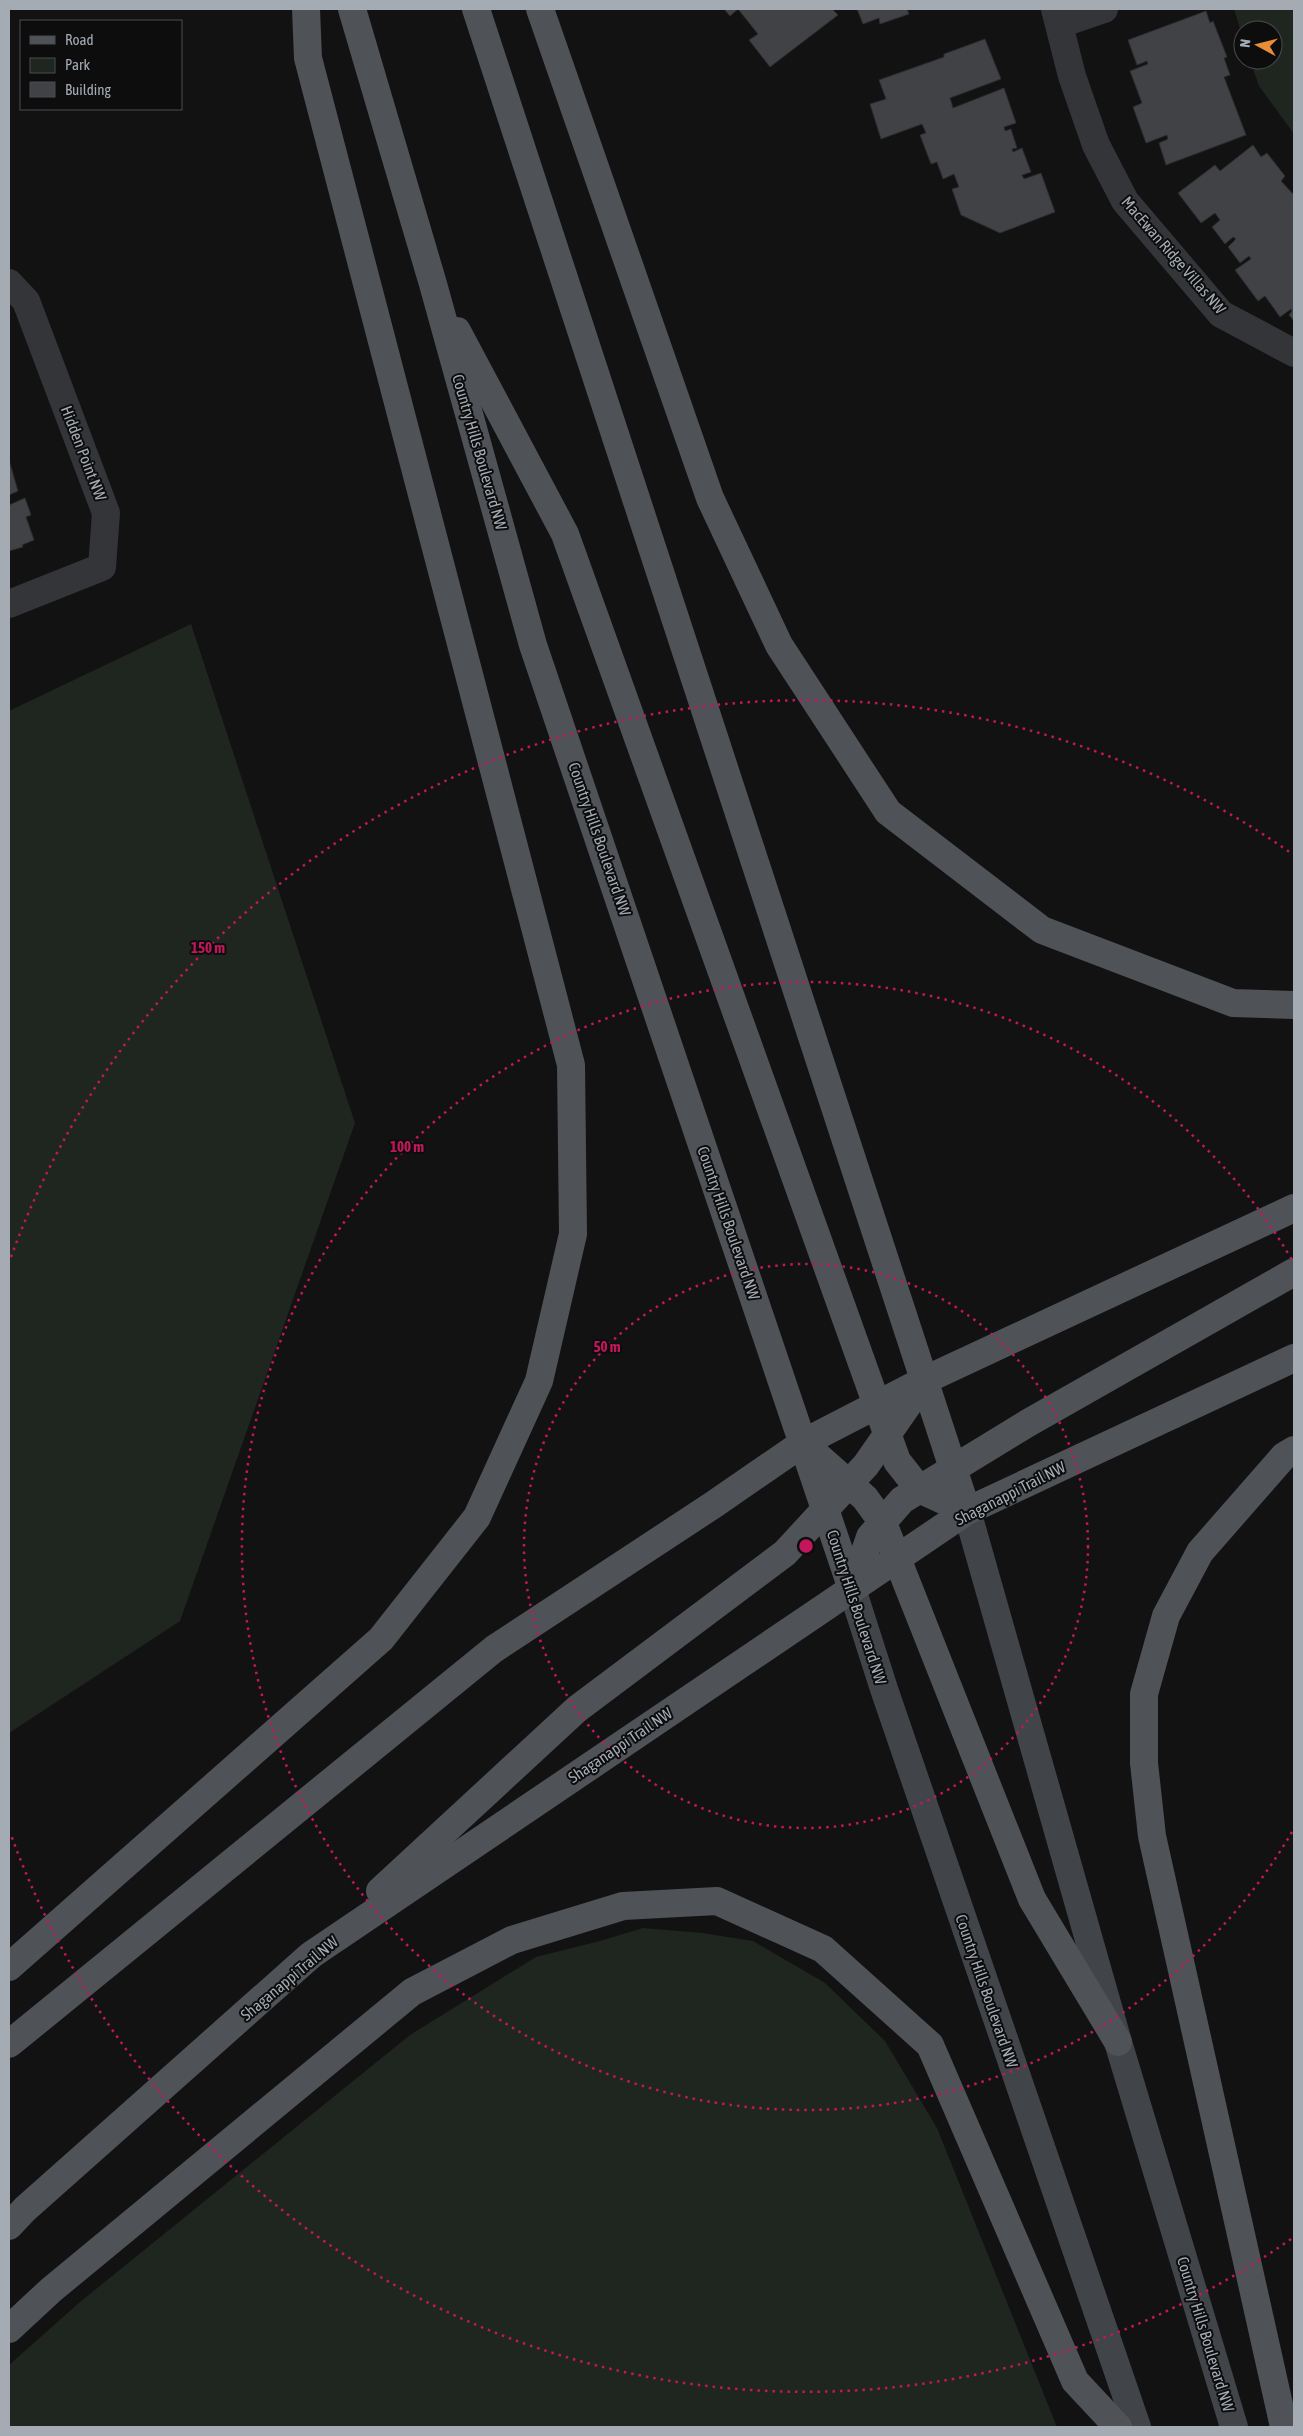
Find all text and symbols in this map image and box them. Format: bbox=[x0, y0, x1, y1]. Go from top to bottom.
legend bbox=[20, 20, 182, 110]
north arrow bbox=[1233, 20, 1283, 70]
text: Road bbox=[65, 31, 94, 48]
text: N bbox=[1237, 38, 1254, 48]
text: Park bbox=[65, 56, 90, 73]
text: Building bbox=[65, 81, 111, 98]
street label: MacEwan Ridge Villas NW bbox=[1117, 193, 1230, 318]
street label: Country Hills Boulevard NW bbox=[448, 372, 511, 533]
street label: Hidden Point NW bbox=[58, 403, 110, 503]
street label: Country Hills Boulevard NW bbox=[564, 760, 635, 919]
text: 150 m bbox=[191, 939, 225, 956]
text: 100 m bbox=[390, 1138, 424, 1155]
street label: Country Hills Boulevard NW bbox=[693, 1144, 764, 1303]
text: 50 m bbox=[594, 1338, 621, 1355]
street label: Shaganappi Trail NW bbox=[952, 1457, 1069, 1529]
street label: Country Hills Boulevard NW bbox=[823, 1528, 891, 1687]
centre of rings bbox=[797, 1537, 815, 1555]
street label: Shaganappi Trail NW bbox=[565, 1703, 676, 1787]
street label: Country Hills Boulevard NW bbox=[951, 1912, 1022, 2071]
street label: Shaganappi Trail NW bbox=[237, 1932, 342, 2025]
street label: Country Hills Boulevard NW bbox=[1173, 2254, 1238, 2414]

